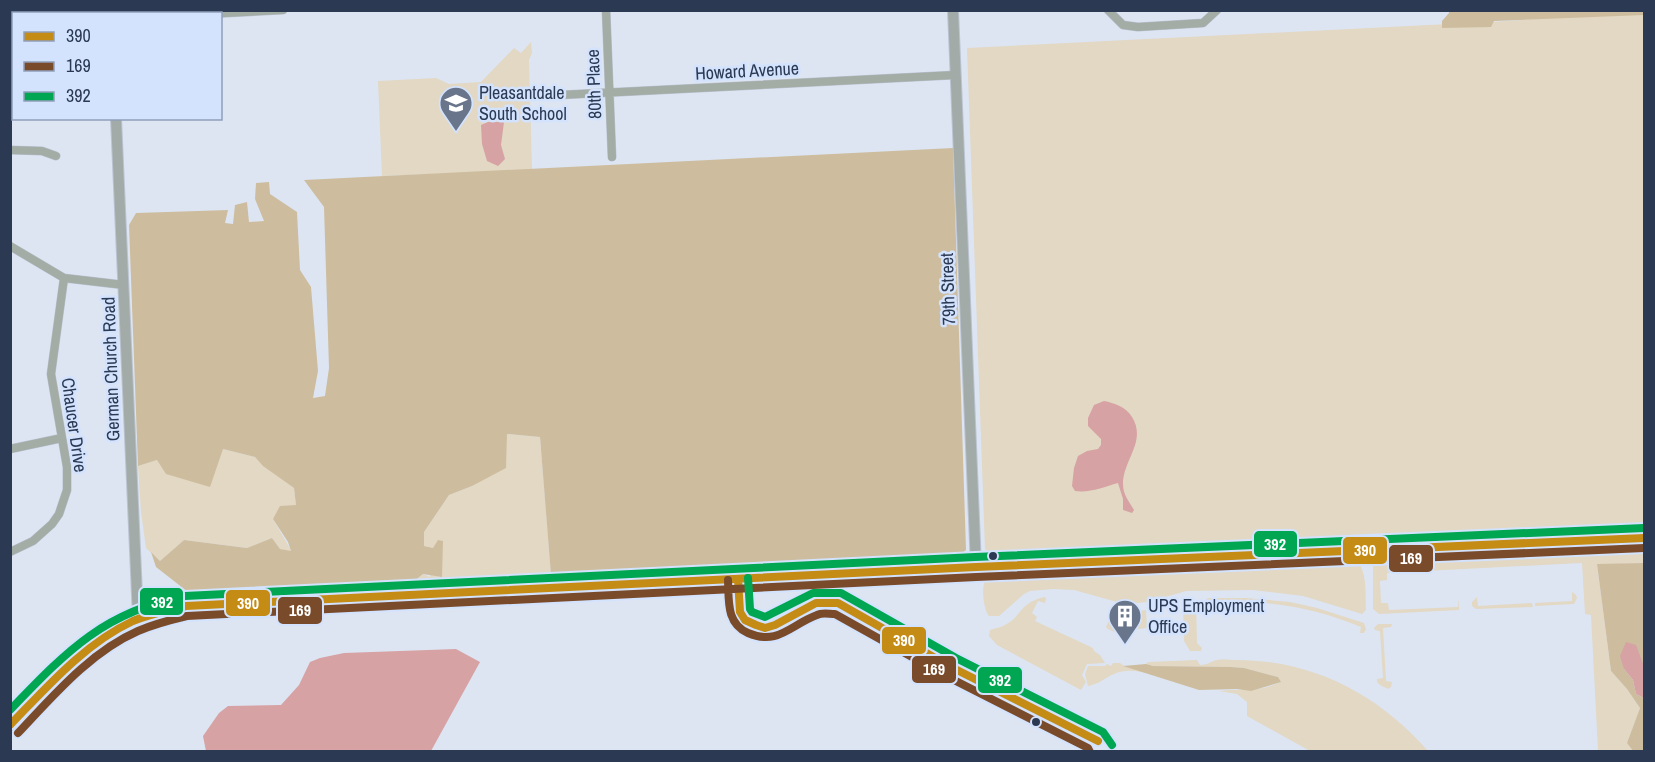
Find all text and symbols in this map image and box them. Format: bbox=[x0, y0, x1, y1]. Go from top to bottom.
legend bbox=[12, 12, 222, 120]
text: 390 bbox=[66, 23, 91, 48]
street label: 80th Place bbox=[580, 49, 607, 119]
text: 169 bbox=[66, 53, 91, 78]
street label: Howard Avenue bbox=[694, 55, 800, 86]
place label: Pleasantdale South School bbox=[479, 80, 567, 126]
text: 392 bbox=[66, 83, 91, 108]
school or university icon: Pleasantdale South School bbox=[438, 85, 474, 132]
street label: 79th Street bbox=[934, 252, 961, 326]
street label: German Church Road bbox=[95, 296, 126, 442]
street label: Chaucer Drive bbox=[55, 376, 93, 474]
line badge: 392 bbox=[1253, 530, 1298, 558]
text: 392 bbox=[1264, 533, 1286, 555]
line badge: 390 bbox=[1342, 536, 1388, 565]
text: 390 bbox=[1354, 539, 1376, 561]
line badge: 169 bbox=[1388, 544, 1434, 573]
text: 169 bbox=[1400, 547, 1422, 569]
unlabelled marker bbox=[987, 550, 999, 562]
line badge: 392 bbox=[139, 587, 184, 616]
line badge: 390 bbox=[225, 589, 271, 617]
text: 392 bbox=[151, 591, 173, 613]
text: 390 bbox=[237, 592, 259, 614]
place label: UPS Employment Office bbox=[1148, 593, 1264, 639]
line badge: 169 bbox=[277, 596, 323, 625]
building icon: UPS Employment Office bbox=[1107, 598, 1143, 645]
text: 169 bbox=[289, 599, 311, 621]
line badge: 390 bbox=[881, 626, 927, 655]
text: 390 bbox=[893, 629, 915, 651]
line badge: 169 bbox=[911, 655, 957, 684]
text: 169 bbox=[923, 658, 945, 680]
line badge: 392 bbox=[977, 666, 1023, 694]
text: 392 bbox=[989, 669, 1011, 691]
unlabelled marker bbox=[1030, 716, 1042, 728]

